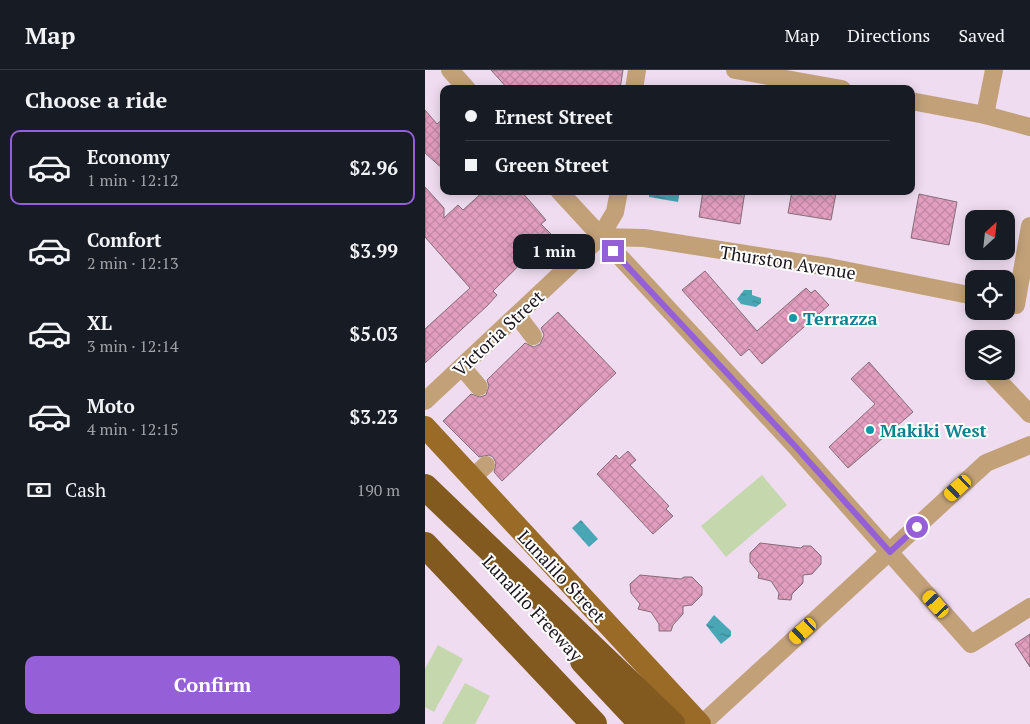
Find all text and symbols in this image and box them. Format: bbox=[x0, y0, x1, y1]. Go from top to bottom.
text: Map bbox=[25, 19, 75, 51]
text: Map bbox=[784, 23, 819, 47]
text: Directions bbox=[847, 23, 930, 47]
text: Saved bbox=[958, 23, 1005, 47]
text: Choose a ride bbox=[25, 85, 167, 114]
text: Ernest Street bbox=[495, 104, 613, 129]
text: Economy bbox=[87, 144, 170, 169]
icon: car bbox=[27, 145, 72, 190]
text: Green Street bbox=[495, 152, 609, 177]
text: $2.96 bbox=[349, 155, 398, 180]
text: 1 min · 12:12 bbox=[87, 169, 179, 191]
north arrow bbox=[965, 210, 1015, 260]
map controls bbox=[965, 210, 1015, 380]
text: Comfort bbox=[87, 227, 162, 252]
icon: car bbox=[27, 228, 72, 273]
callout: 1 min bbox=[513, 234, 595, 268]
text: $3.99 bbox=[349, 238, 398, 263]
street label: Thurston Avenue bbox=[718, 239, 858, 285]
text: 1 min bbox=[532, 240, 576, 262]
route end bbox=[602, 240, 624, 262]
text: 2 min · 12:13 bbox=[87, 252, 179, 274]
button: locate bbox=[965, 270, 1015, 320]
street label: Victoria Street bbox=[447, 284, 549, 382]
place label: Terrazza bbox=[803, 306, 878, 330]
text: XL bbox=[87, 310, 112, 335]
icon: car bbox=[27, 311, 72, 356]
marker: Terrazza bbox=[787, 312, 799, 324]
text: $5.03 bbox=[349, 321, 398, 346]
button: layers bbox=[965, 330, 1015, 380]
text: 3 min · 12:14 bbox=[87, 335, 179, 357]
text: Moto bbox=[87, 393, 135, 418]
icon: car bbox=[27, 394, 72, 439]
text: $3.23 bbox=[349, 404, 398, 429]
text: 4 min · 12:15 bbox=[87, 418, 179, 440]
place label: Makiki West bbox=[880, 418, 987, 442]
marker: Makiki West bbox=[864, 424, 876, 436]
car bbox=[941, 472, 974, 504]
icon: cash bbox=[25, 476, 53, 504]
text: Cash bbox=[65, 477, 106, 502]
text: 190 m bbox=[357, 479, 400, 501]
route start bbox=[906, 516, 928, 538]
street label: Lunalilo Street bbox=[513, 524, 611, 628]
street label: Lunalilo Freeway bbox=[478, 550, 589, 667]
car bbox=[920, 588, 951, 620]
car bbox=[786, 615, 819, 647]
button: Confirm bbox=[25, 656, 400, 714]

